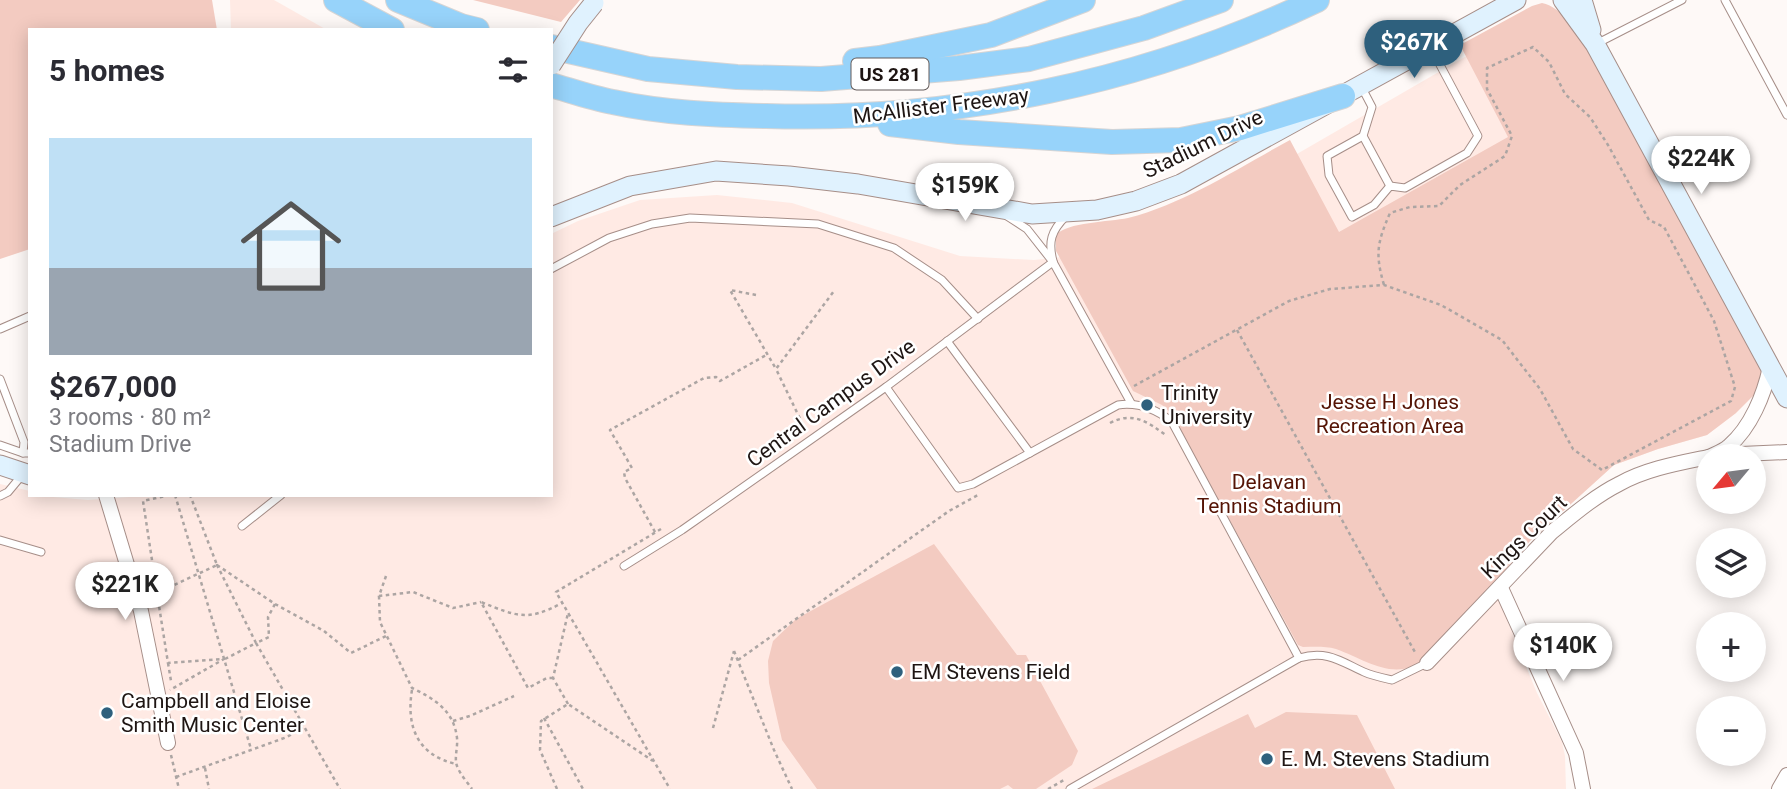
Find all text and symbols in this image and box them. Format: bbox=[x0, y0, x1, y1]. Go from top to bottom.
pin: $267K bbox=[1365, 20, 1463, 80]
text: $267K bbox=[1380, 29, 1448, 56]
icon: filters bbox=[494, 51, 532, 89]
text: 5 homes bbox=[49, 53, 165, 88]
road number: US 281 bbox=[852, 58, 928, 90]
street label: McAllister Freeway bbox=[852, 83, 1030, 129]
street label: Stadium Drive bbox=[1139, 105, 1267, 183]
pin: $224K bbox=[1652, 136, 1750, 196]
text: $224K bbox=[1667, 145, 1735, 172]
pin: $159K bbox=[916, 164, 1014, 223]
text: $159K bbox=[931, 172, 999, 199]
icon: home bbox=[228, 183, 354, 309]
street label: Central Campus Drive bbox=[742, 334, 920, 472]
text: $267,000 bbox=[49, 369, 177, 404]
place label: Trinity University bbox=[1161, 381, 1252, 429]
park label: Jesse H Jones Recreation Area bbox=[1316, 390, 1464, 438]
marker: Trinity University bbox=[1139, 397, 1155, 413]
text: 3 rooms · 80 m² bbox=[49, 404, 211, 431]
text: Stadium Drive bbox=[49, 431, 191, 458]
north arrow bbox=[1696, 444, 1766, 514]
map controls bbox=[1696, 444, 1766, 766]
park label: Delavan Tennis Stadium bbox=[1197, 470, 1341, 518]
street label: Kings Court bbox=[1476, 490, 1572, 584]
button: layers bbox=[1696, 528, 1766, 598]
pin: $221K bbox=[76, 562, 174, 622]
text: $221K bbox=[91, 571, 159, 598]
button: + bbox=[1696, 612, 1766, 682]
pin: $140K bbox=[1514, 624, 1612, 683]
text: $140K bbox=[1529, 632, 1597, 659]
place label: EM Stevens Field bbox=[911, 660, 1070, 684]
marker: EM Stevens Field bbox=[889, 664, 905, 680]
place label: Campbell and Eloise Smith Music Center bbox=[121, 689, 311, 737]
button: − bbox=[1696, 696, 1766, 766]
marker: Campbell and Eloise Smith Music Center bbox=[99, 705, 115, 721]
place label: E. M. Stevens Stadium bbox=[1281, 747, 1490, 771]
marker: E. M. Stevens Stadium bbox=[1259, 751, 1275, 767]

